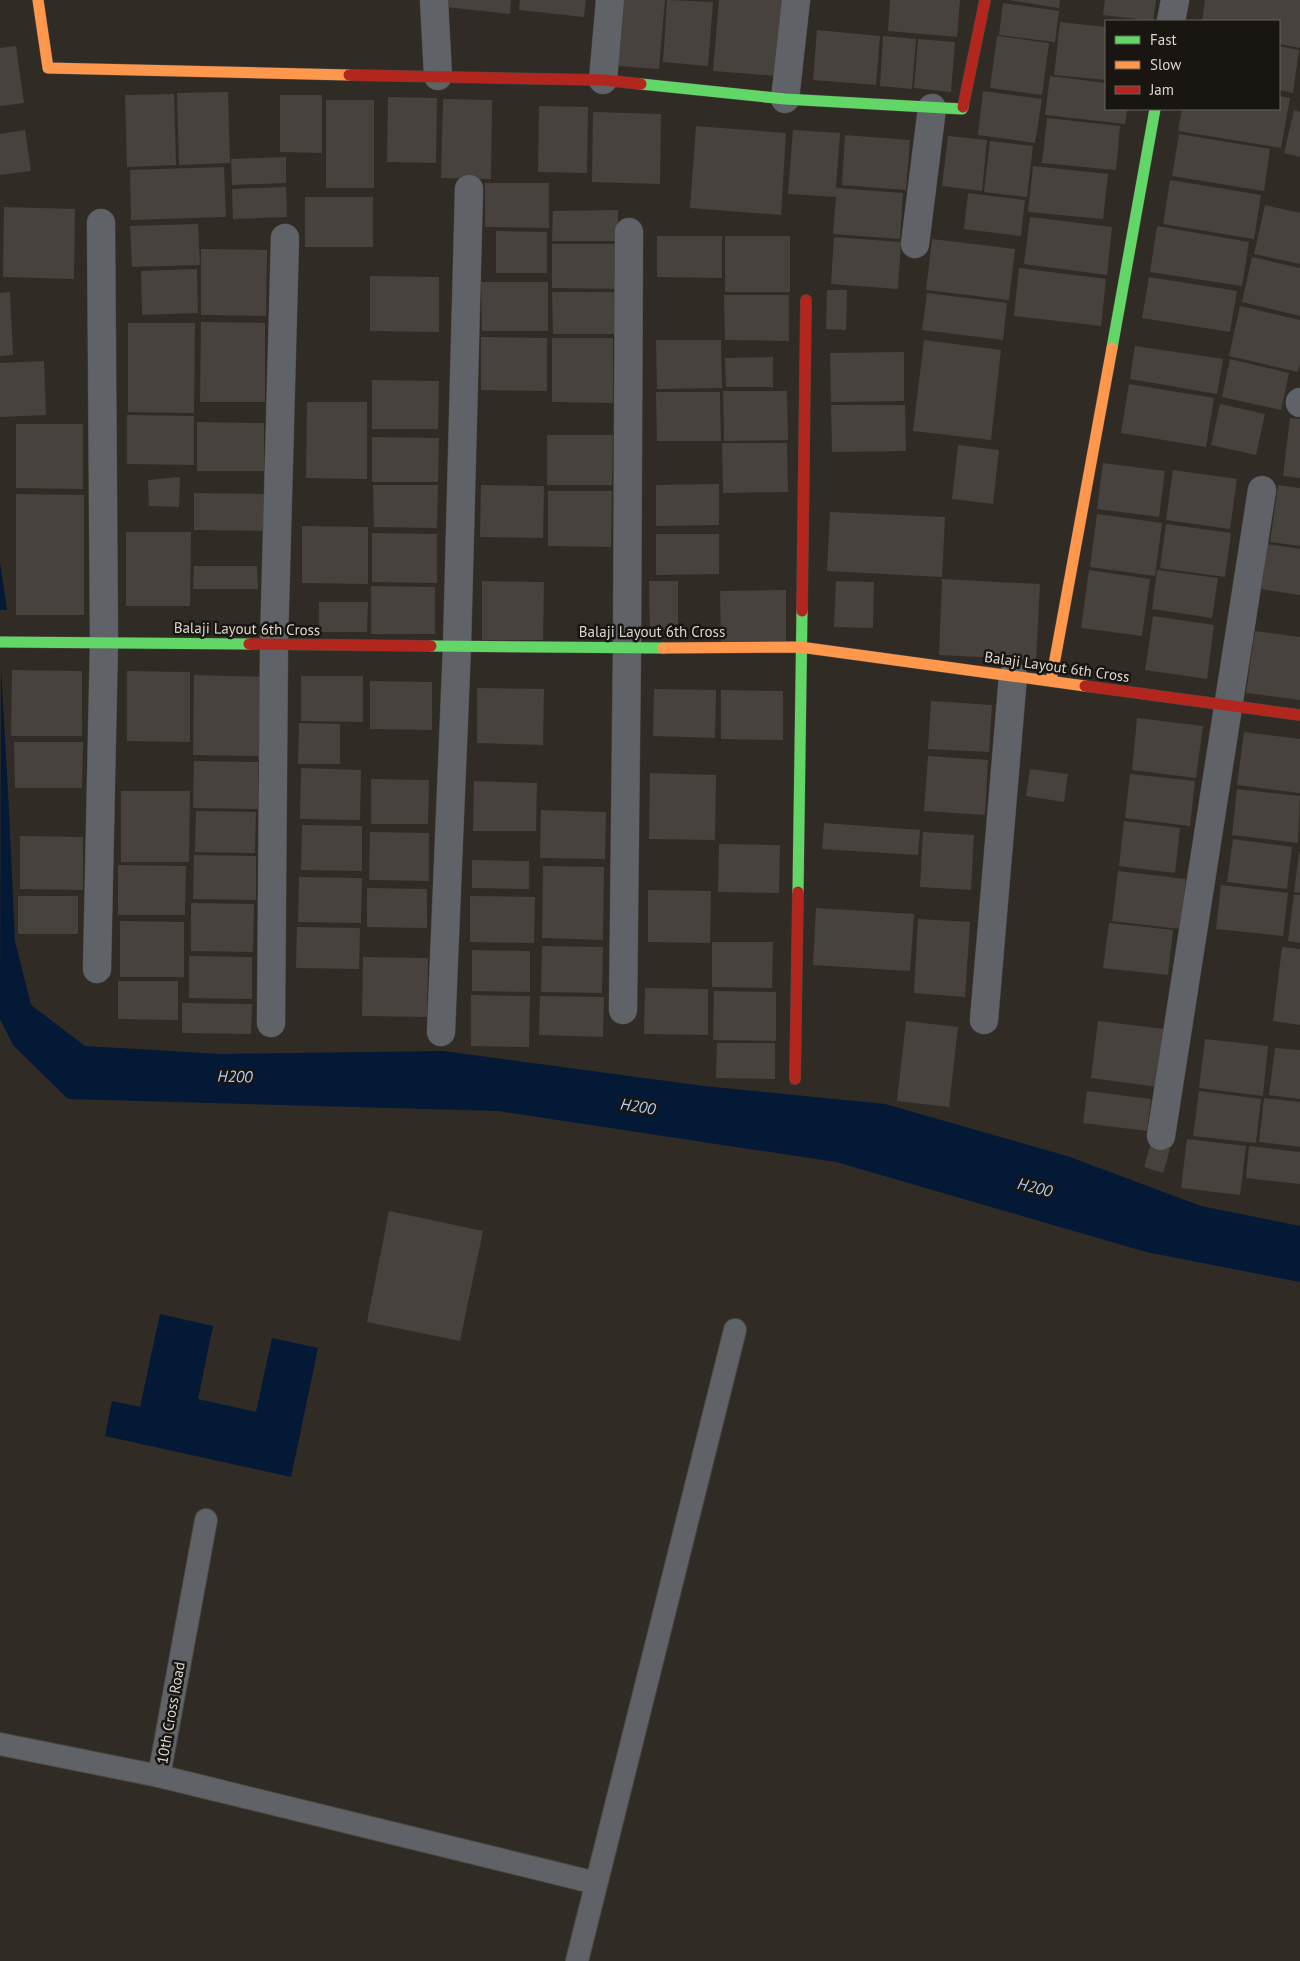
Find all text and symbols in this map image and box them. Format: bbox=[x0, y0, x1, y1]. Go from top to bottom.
legend bbox=[1105, 20, 1280, 110]
text: Fast bbox=[1150, 30, 1177, 49]
text: Slow bbox=[1150, 55, 1181, 74]
text: Jam bbox=[1149, 80, 1174, 99]
street label: Balaji Layout 6th Cross bbox=[174, 618, 320, 639]
street label: Balaji Layout 6th Cross bbox=[579, 622, 725, 641]
street label: Balaji Layout 6th Cross bbox=[983, 647, 1131, 686]
water label: H200 bbox=[217, 1065, 254, 1087]
water label: H200 bbox=[619, 1093, 658, 1119]
water label: H200 bbox=[1016, 1173, 1055, 1201]
street label: 10th Cross Road bbox=[152, 1660, 189, 1766]

